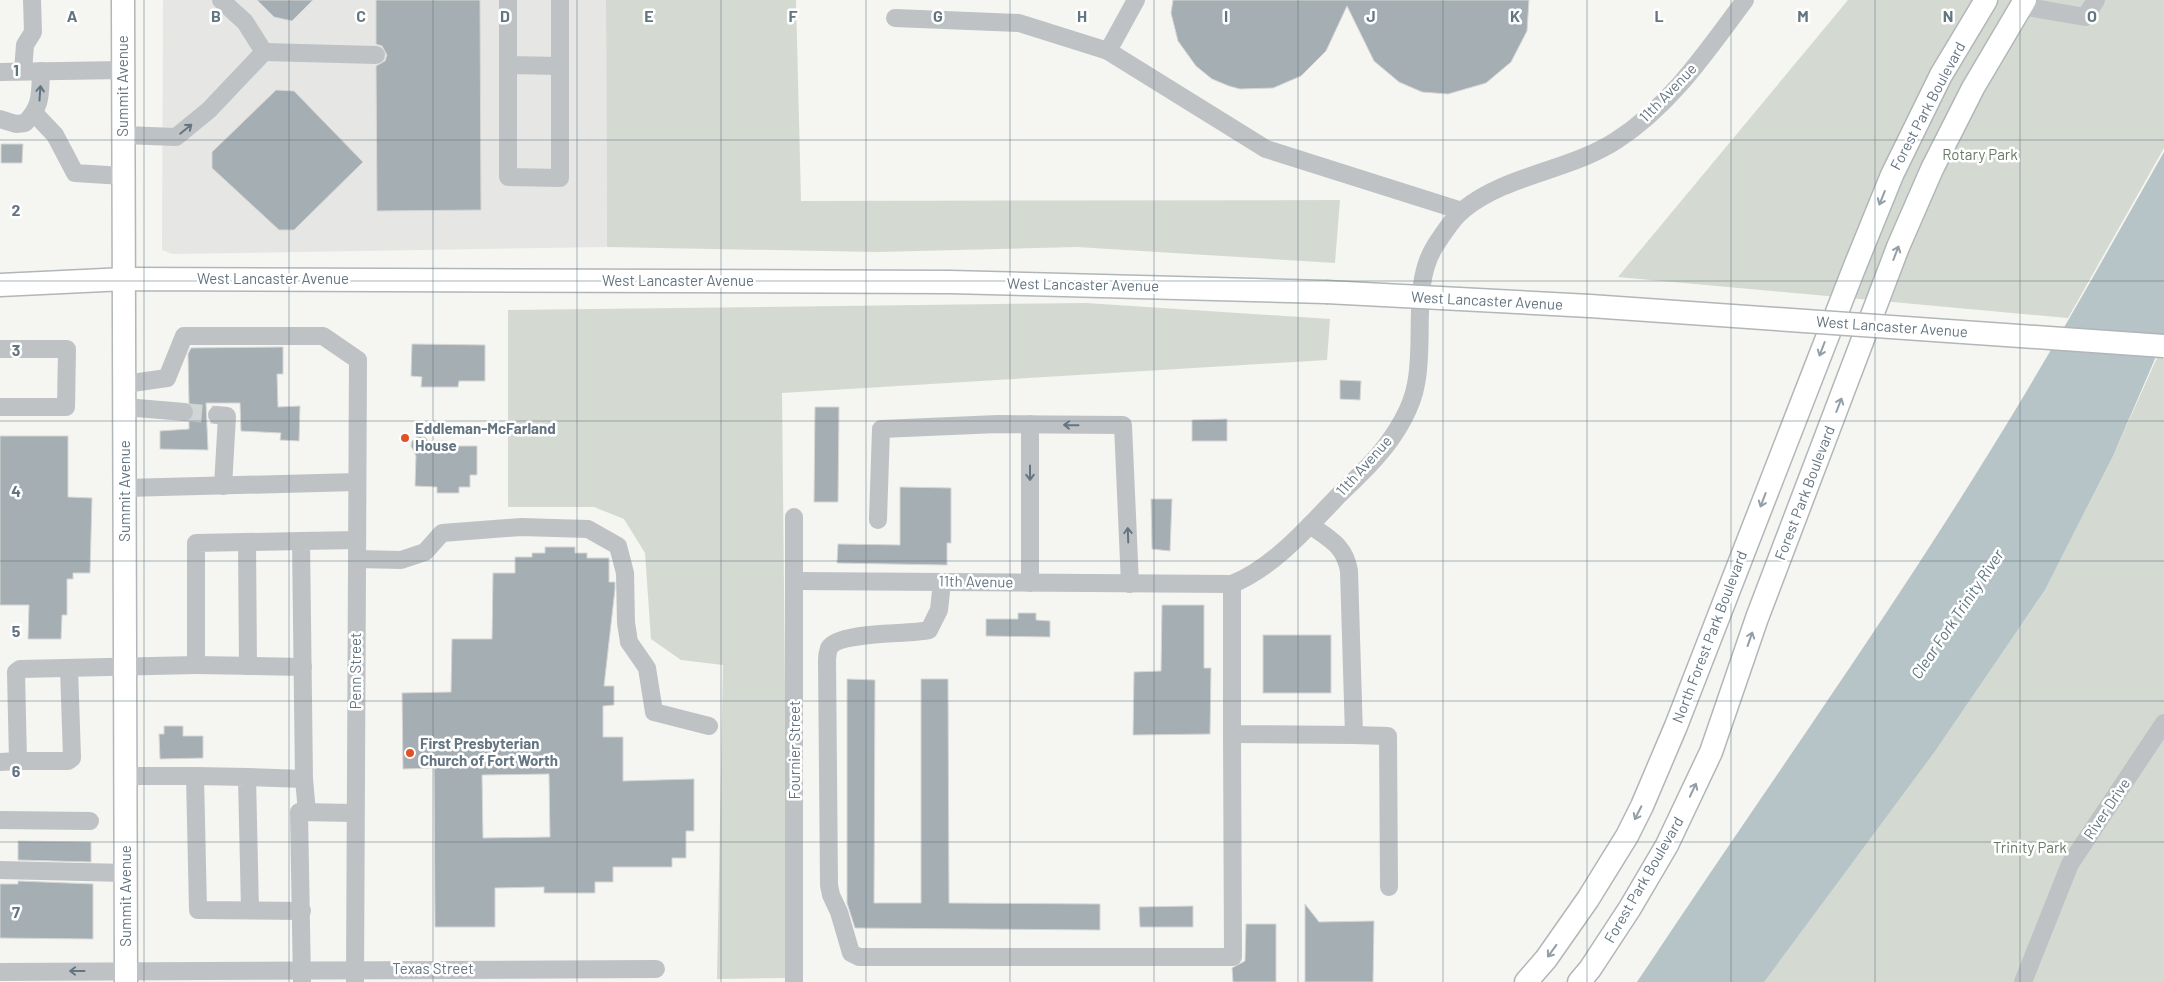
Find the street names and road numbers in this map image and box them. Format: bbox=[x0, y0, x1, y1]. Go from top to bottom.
street label: Summit Avenue bbox=[113, 35, 131, 137]
street label: Forest Park Boulevard bbox=[1886, 38, 1969, 173]
street label: 11th Avenue bbox=[1635, 59, 1700, 125]
street label: West Lancaster Avenue bbox=[197, 269, 349, 287]
street label: West Lancaster Avenue bbox=[602, 271, 754, 289]
street label: West Lancaster Avenue bbox=[1007, 274, 1159, 294]
street label: West Lancaster Avenue bbox=[1411, 287, 1563, 313]
street label: West Lancaster Avenue bbox=[1816, 312, 1969, 340]
street label: Forest Park Boulevard bbox=[1770, 423, 1838, 562]
street label: 11th Avenue bbox=[1332, 432, 1395, 499]
street label: Summit Avenue bbox=[115, 440, 133, 542]
street label: North Forest Park Boulevard bbox=[1668, 548, 1750, 725]
street label: 11th Avenue bbox=[938, 571, 1014, 591]
street label: Penn Street bbox=[346, 633, 364, 709]
street label: Fournier Street bbox=[785, 701, 803, 799]
street label: River Drive bbox=[2079, 774, 2133, 842]
street label: Forest Park Boulevard bbox=[1600, 813, 1687, 946]
street label: Summit Avenue bbox=[116, 845, 134, 947]
street label: Texas Street bbox=[392, 959, 474, 977]

